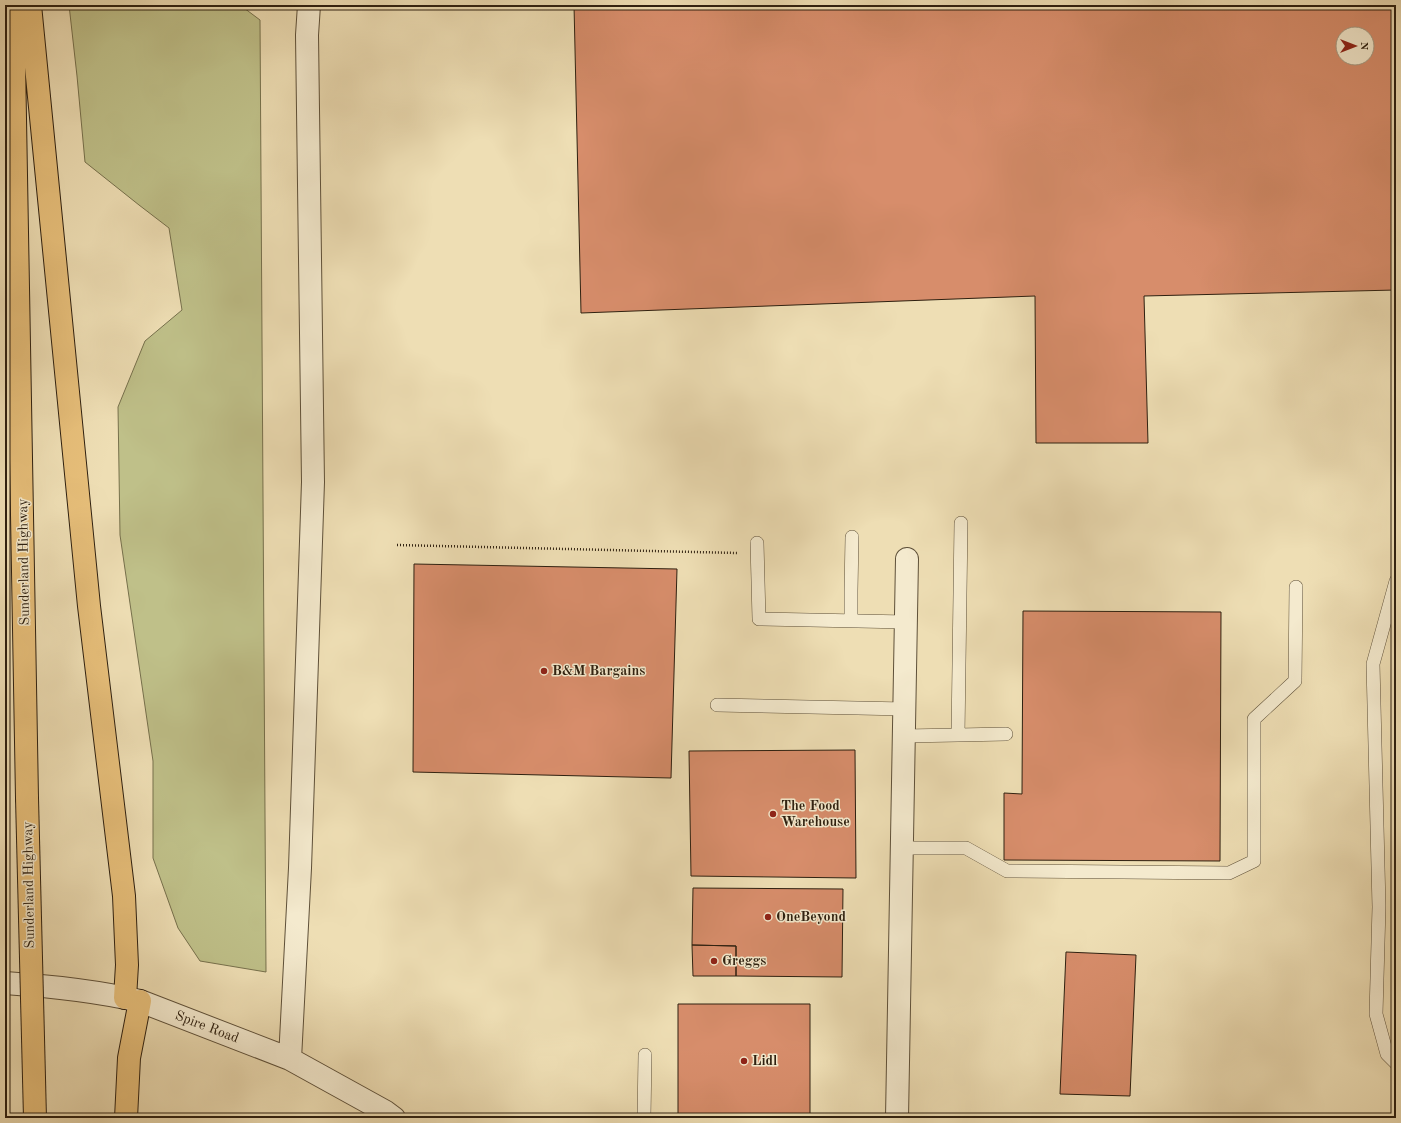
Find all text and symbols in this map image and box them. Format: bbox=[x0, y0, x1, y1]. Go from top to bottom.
north arrow bbox=[1335, 26, 1375, 66]
text: N bbox=[1358, 42, 1369, 51]
street label: Sunderland Highway bbox=[16, 498, 32, 626]
place label: B&M Bargains bbox=[552, 664, 645, 678]
marker: B&M Bargains bbox=[539, 666, 549, 676]
place label: The Food Warehouse bbox=[781, 799, 850, 829]
marker: The Food Warehouse bbox=[768, 809, 778, 819]
street label: Sunderland Highway bbox=[21, 821, 37, 949]
place label: OneBeyond bbox=[776, 910, 846, 924]
marker: OneBeyond bbox=[763, 912, 773, 922]
place label: Greggs bbox=[722, 954, 766, 968]
marker: Greggs bbox=[709, 956, 719, 966]
street label: Spire Road bbox=[173, 1008, 241, 1046]
place label: Lidl bbox=[752, 1054, 777, 1068]
marker: Lidl bbox=[739, 1056, 749, 1066]

